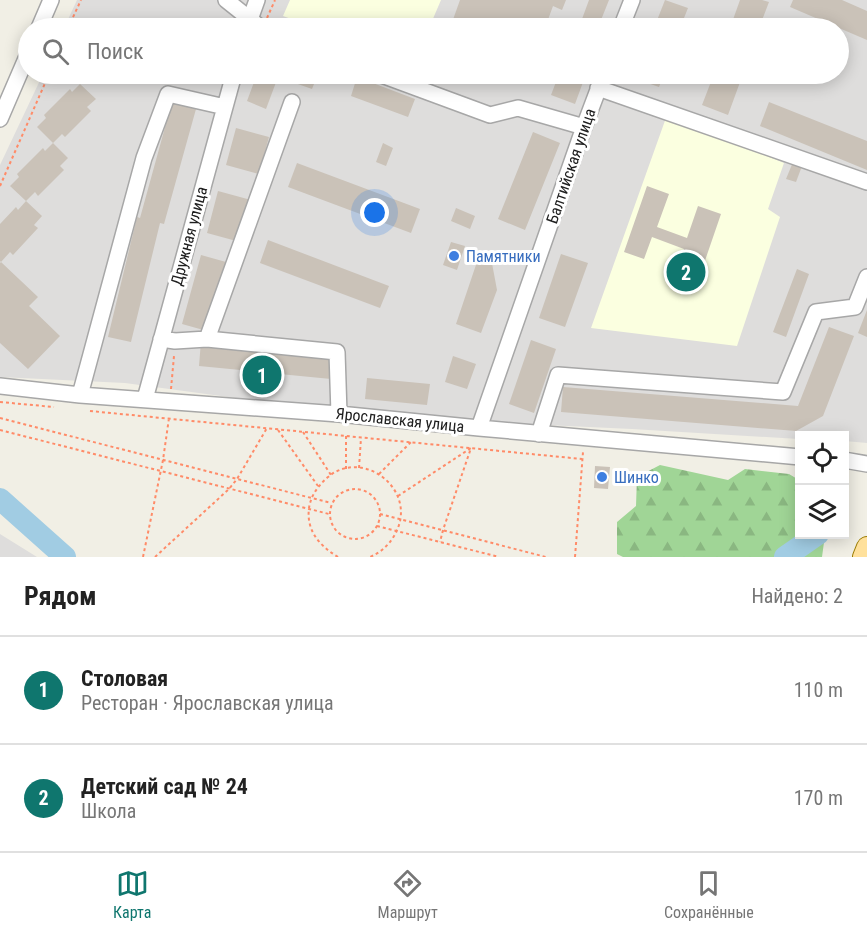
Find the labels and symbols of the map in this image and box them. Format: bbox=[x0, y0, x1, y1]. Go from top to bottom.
street label: Балтийская улица bbox=[542, 106, 600, 226]
street label: Дружная улица bbox=[167, 184, 211, 288]
your location bbox=[360, 198, 389, 227]
place label: Памятники bbox=[466, 247, 541, 266]
marker: Памятники bbox=[447, 249, 461, 263]
pin: 2 bbox=[666, 250, 706, 294]
pin: 1 bbox=[242, 352, 282, 398]
street label: Ярославская улица bbox=[335, 404, 465, 436]
place label: Шинко bbox=[614, 468, 659, 487]
marker: Шинко bbox=[595, 470, 609, 484]

